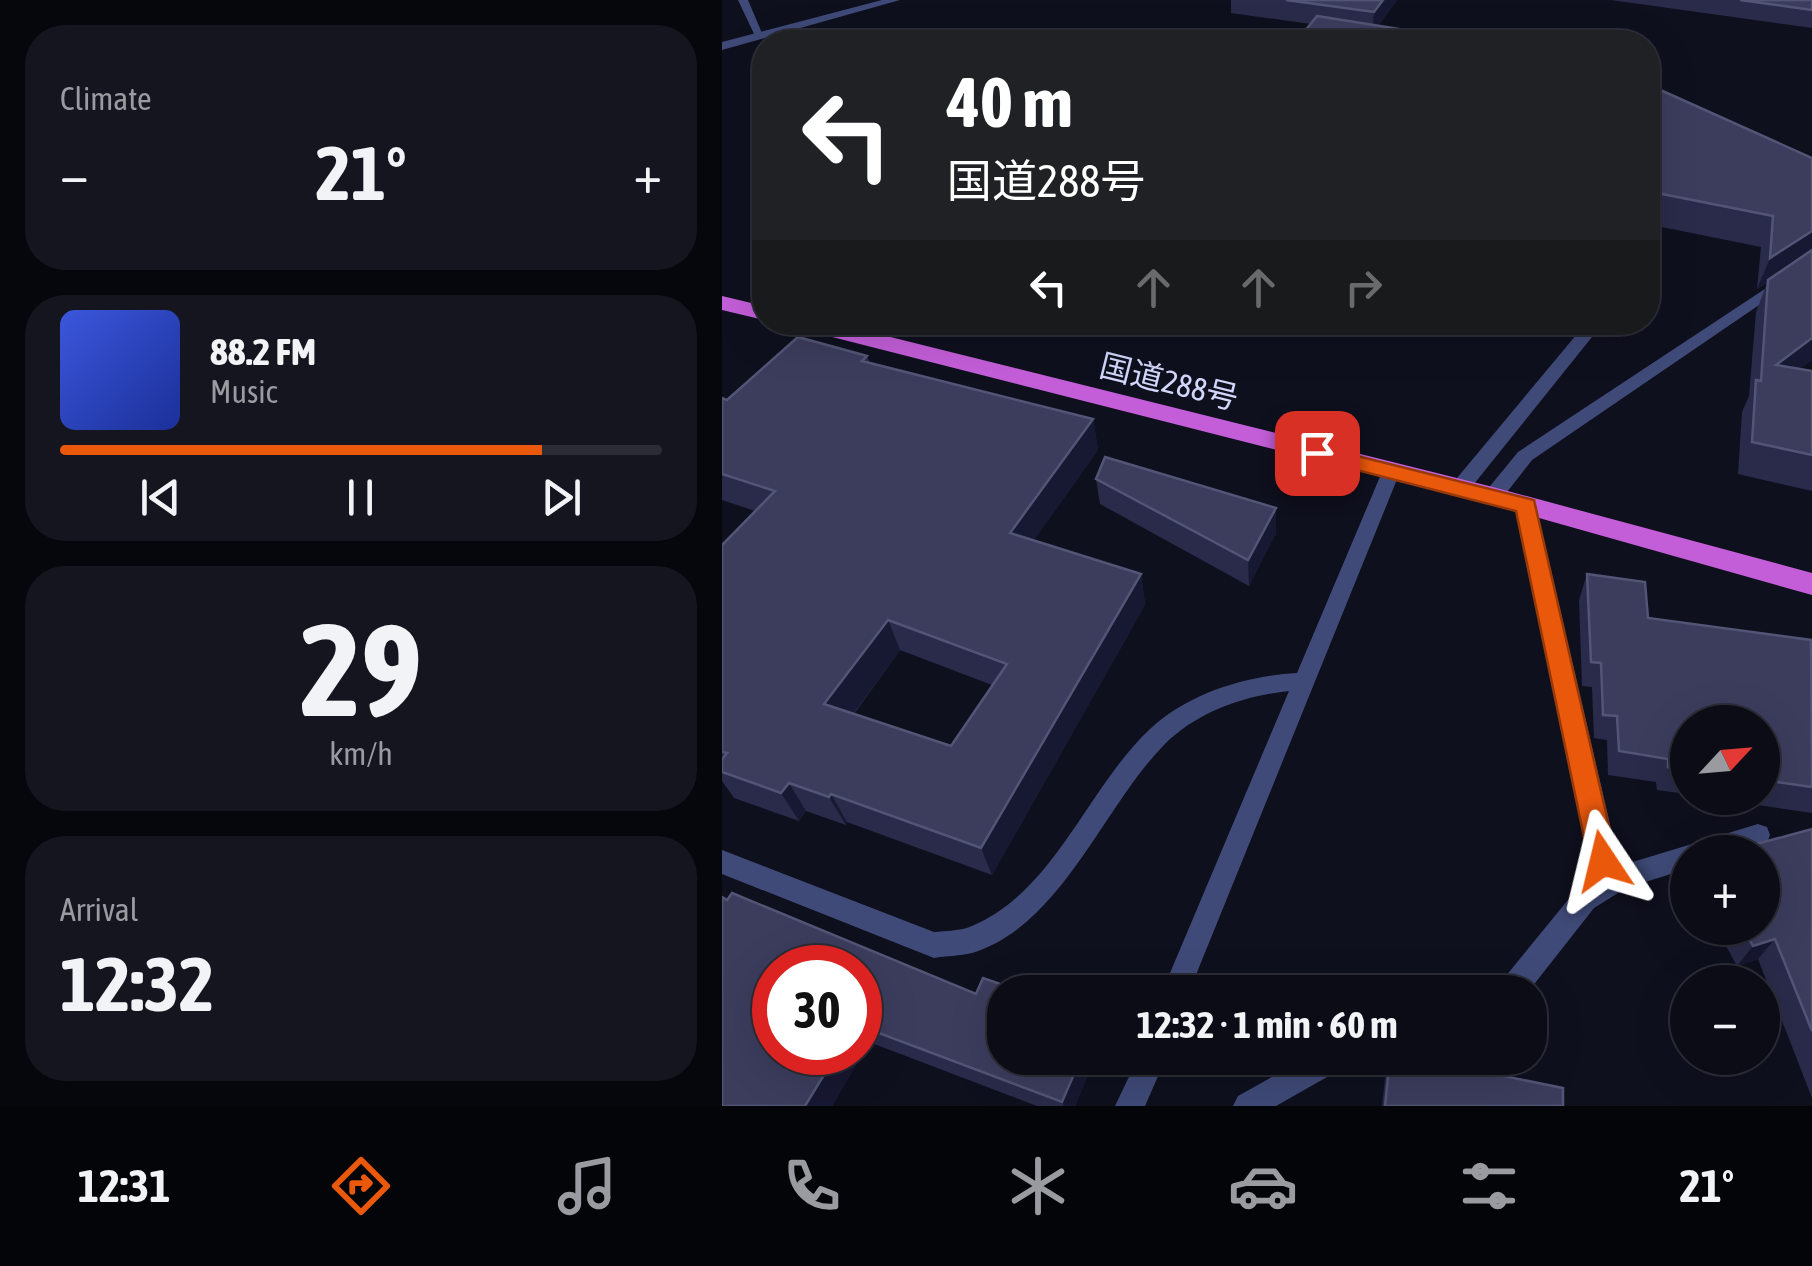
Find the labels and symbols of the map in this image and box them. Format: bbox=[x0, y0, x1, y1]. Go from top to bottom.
street label: 国道288号 bbox=[1096, 346, 1242, 417]
pin bbox=[1275, 411, 1360, 496]
north arrow bbox=[1670, 705, 1780, 815]
position arrow bbox=[1551, 809, 1655, 913]
speed limit sign: 30 bbox=[752, 945, 882, 1075]

